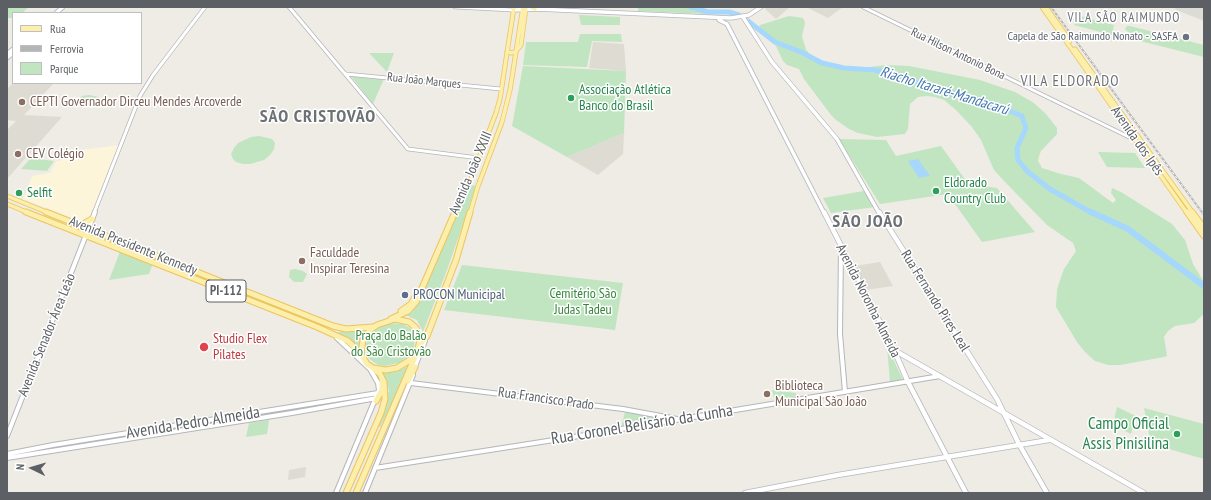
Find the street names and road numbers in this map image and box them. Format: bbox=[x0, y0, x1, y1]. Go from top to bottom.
street label: Rua Hilson Antonio Bona bbox=[909, 25, 1007, 83]
street label: Rua João Marques bbox=[386, 70, 462, 92]
street label: Avenida dos Ipês bbox=[1107, 103, 1167, 179]
street label: Avenida João XXIII bbox=[446, 129, 496, 217]
street label: Avenida Presidente Kennedy bbox=[67, 213, 199, 279]
street label: Avenida Noronha Almeida bbox=[832, 241, 904, 361]
street label: Rua Fernando Pires Leal bbox=[897, 247, 973, 355]
street label: Avenida Senador Área Leão bbox=[15, 271, 79, 399]
road number: PI-112 bbox=[206, 280, 246, 302]
street label: Rua Francisco Prado bbox=[497, 384, 595, 414]
street label: Rua Coronel Belisário da Cunha bbox=[550, 401, 734, 449]
street label: Avenida Pedro Almeida bbox=[125, 402, 261, 444]

